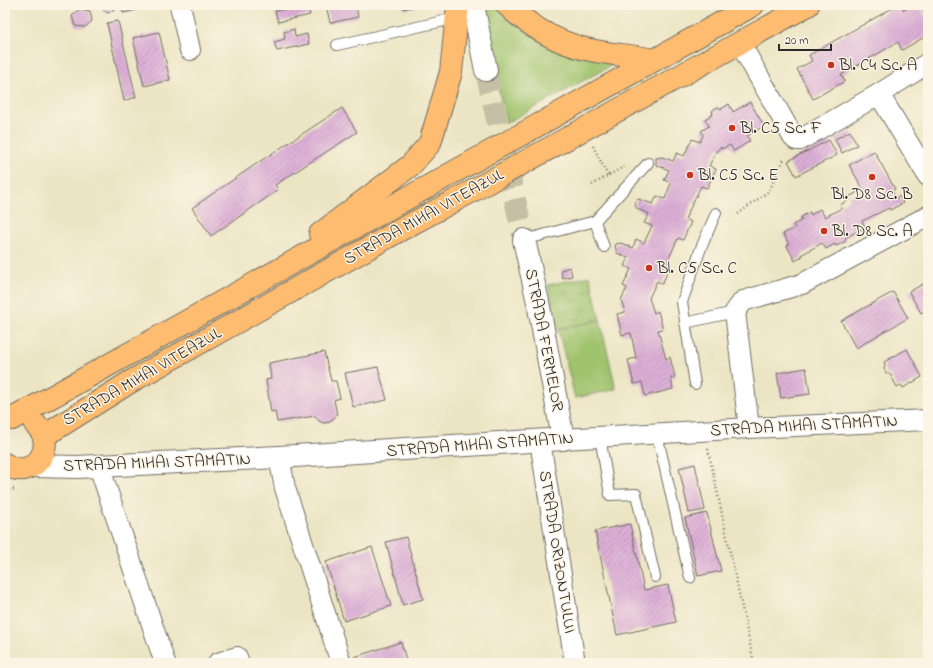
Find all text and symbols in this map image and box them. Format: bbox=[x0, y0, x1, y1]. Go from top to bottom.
scale bar bbox=[779, 26, 831, 52]
text: 20 m bbox=[785, 32, 808, 50]
place label: Bl. C4 Sc. A bbox=[838, 53, 917, 78]
marker: Bl. C4 Sc. A bbox=[826, 60, 836, 70]
place label: Bl. C5 Sc. F bbox=[739, 116, 822, 141]
marker: Bl. C5 Sc. F bbox=[727, 123, 737, 133]
street label: STRADA MIHAI VITEAZUL bbox=[339, 162, 509, 272]
place label: Bl. C5 Sc. E bbox=[697, 163, 779, 188]
marker: Bl. C5 Sc. E bbox=[685, 170, 695, 180]
marker: Bl. D8 Sc. B bbox=[867, 172, 877, 182]
place label: Bl. D8 Sc. B bbox=[830, 182, 913, 207]
place label: Bl. D8 Sc. A bbox=[831, 219, 913, 244]
marker: Bl. D8 Sc. A bbox=[819, 226, 829, 236]
place label: Bl. C5 Sc. C bbox=[656, 256, 737, 281]
marker: Bl. C5 Sc. C bbox=[644, 263, 654, 273]
street label: STRADA FERMELOR bbox=[518, 266, 570, 414]
street label: STRADA MIHAI VITEAZUL bbox=[58, 321, 227, 433]
street label: STRADA MIHAI STAMATIN bbox=[710, 409, 898, 443]
street label: STRADA MIHAI STAMATIN bbox=[385, 426, 575, 464]
street label: STRADA MIHAI STAMATIN bbox=[63, 447, 251, 479]
street label: STRADA ORIZONTULUI bbox=[532, 469, 582, 635]

